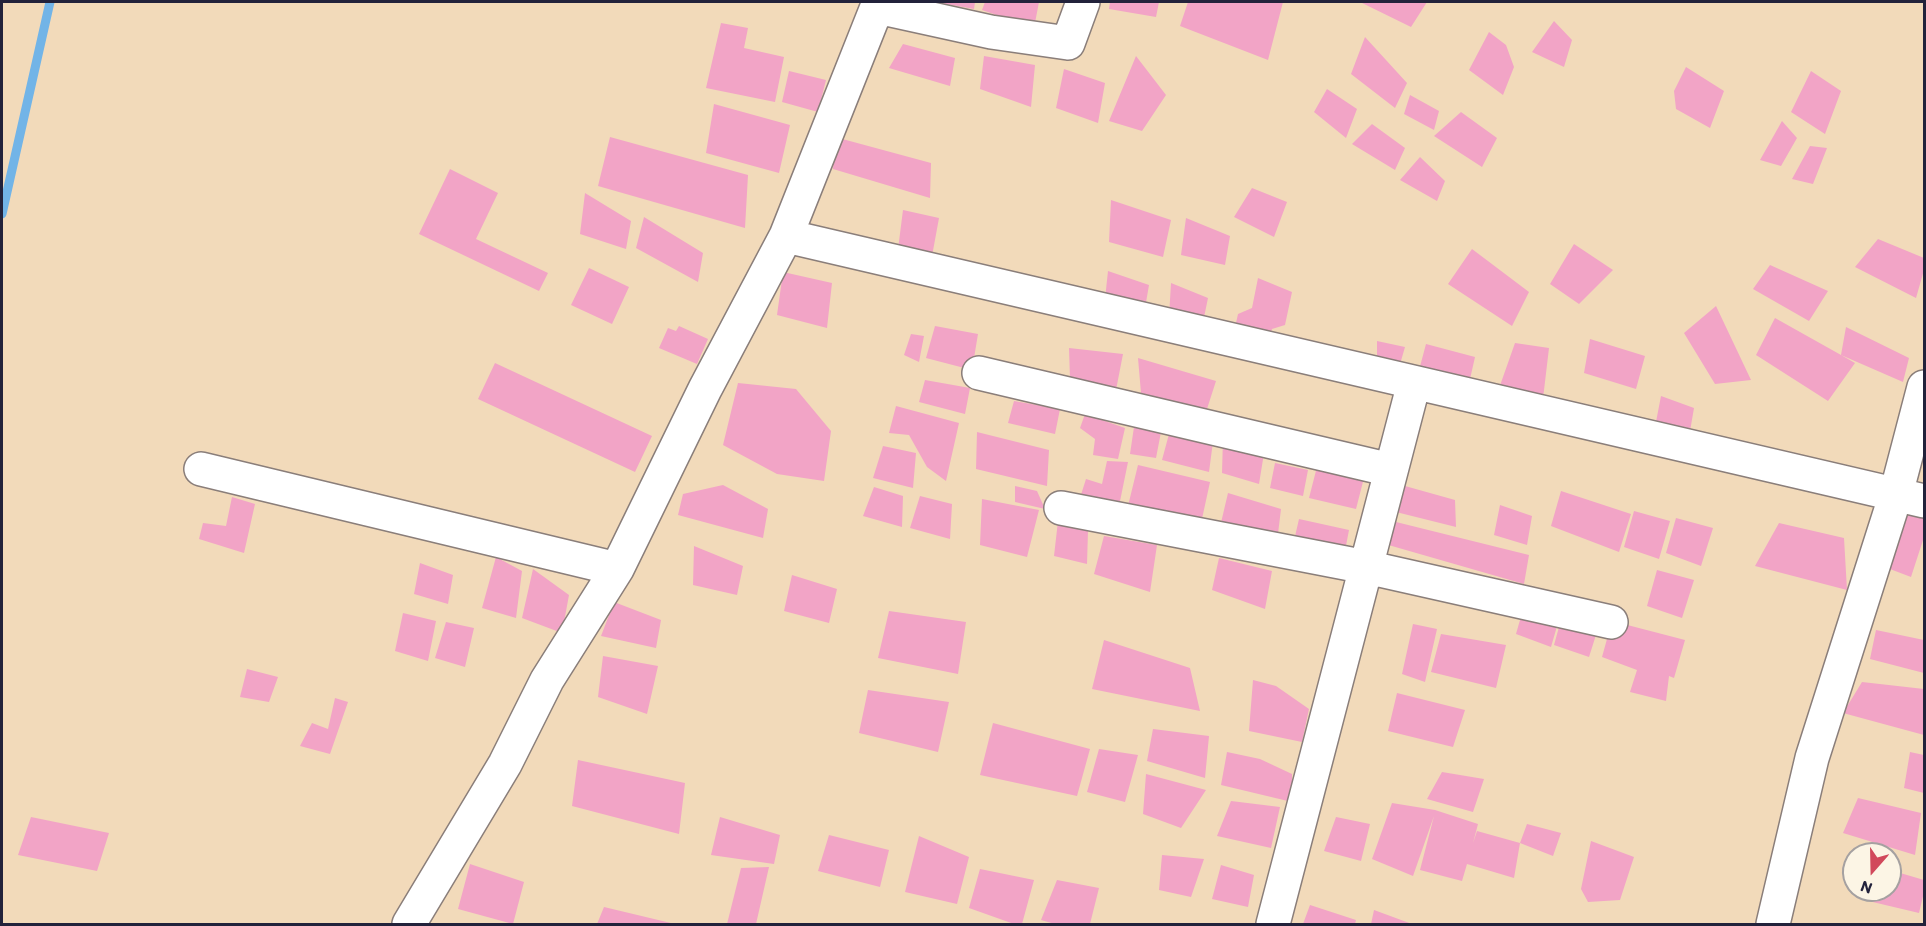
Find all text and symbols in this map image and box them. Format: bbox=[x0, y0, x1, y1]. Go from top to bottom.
north arrow bbox=[1842, 842, 1902, 902]
text: N bbox=[1858, 877, 1875, 898]

